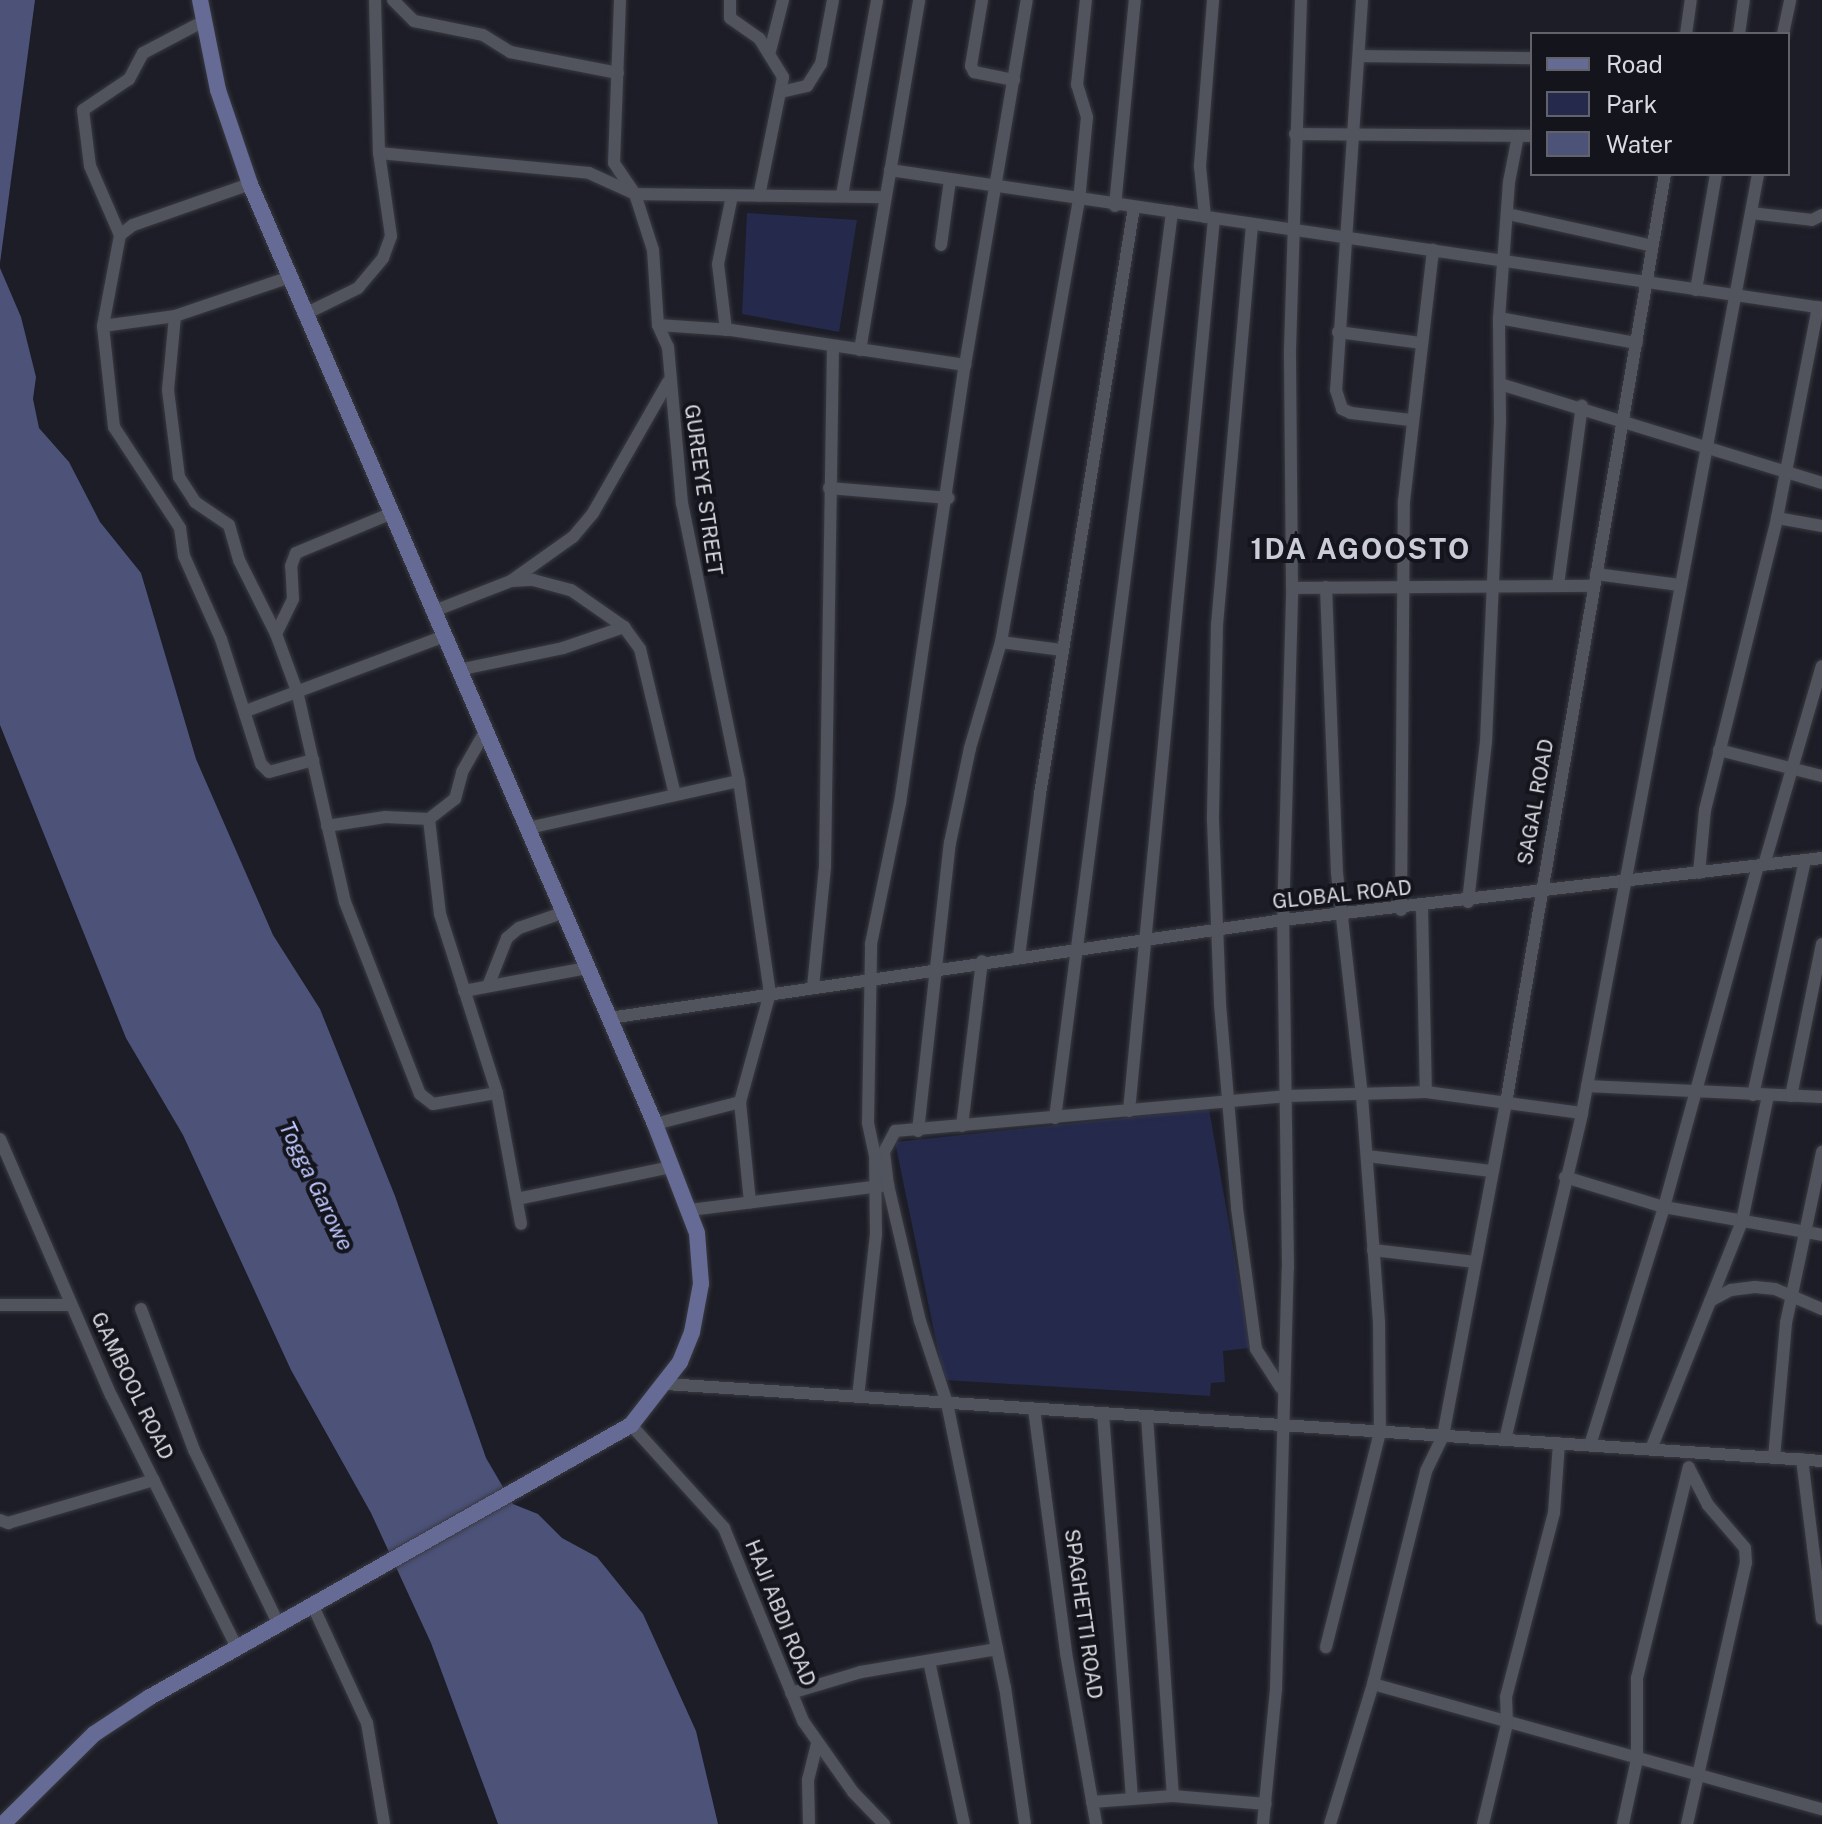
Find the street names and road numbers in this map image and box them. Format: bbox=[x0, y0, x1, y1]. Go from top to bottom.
street label: GUREEYE STREET bbox=[679, 403, 727, 577]
street label: SAGAL ROAD bbox=[1513, 737, 1559, 867]
street label: GLOBAL ROAD bbox=[1271, 876, 1413, 914]
street label: GAMBOOL ROAD bbox=[86, 1308, 178, 1464]
street label: SPAGHETTI ROAD bbox=[1059, 1528, 1107, 1700]
street label: HAJI ABDI ROAD bbox=[740, 1536, 820, 1690]

